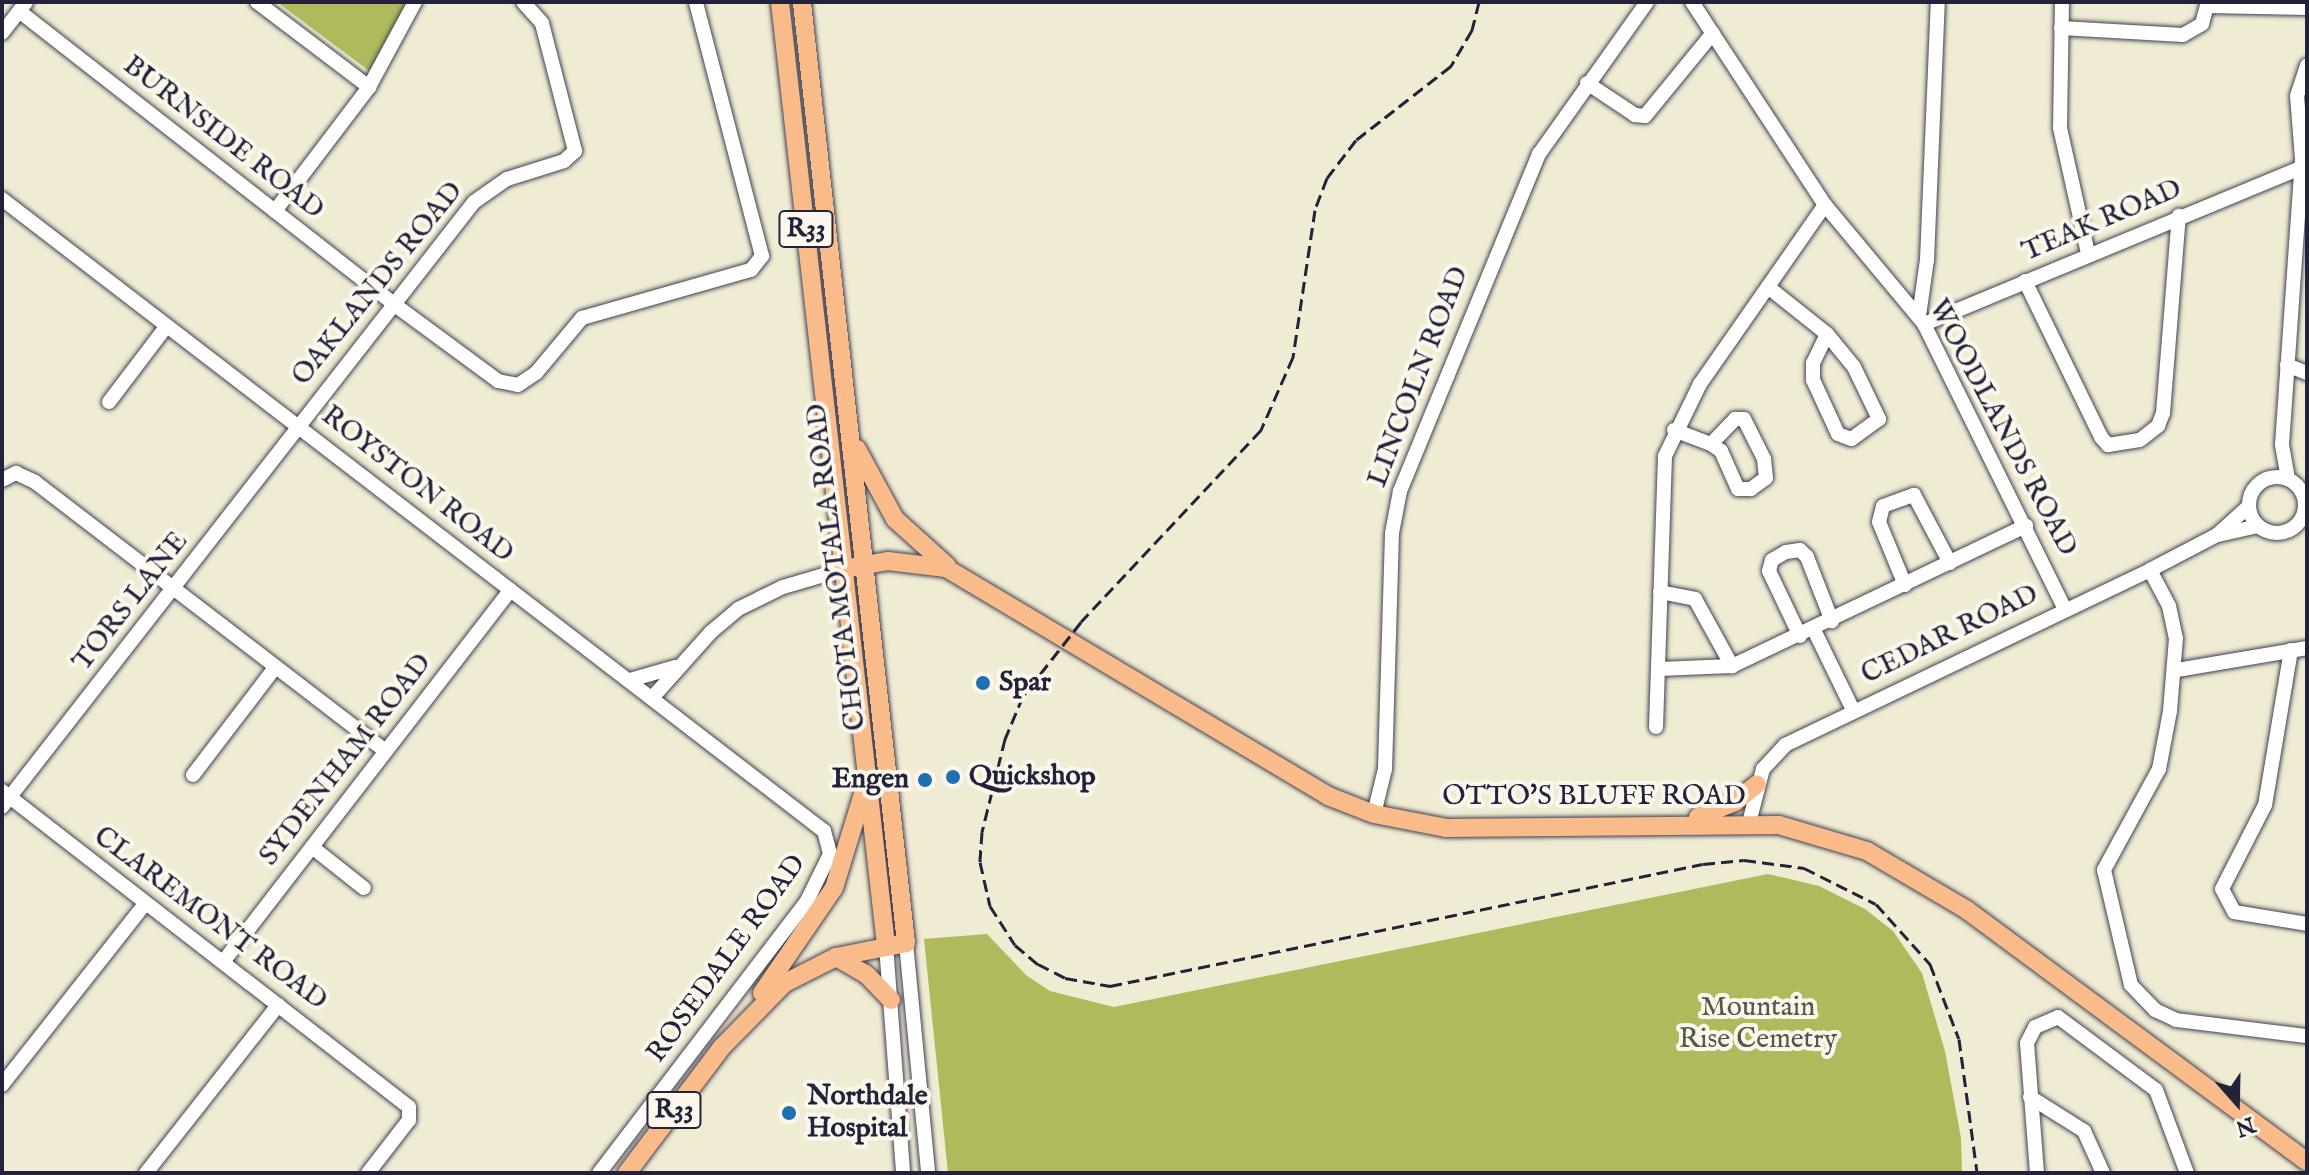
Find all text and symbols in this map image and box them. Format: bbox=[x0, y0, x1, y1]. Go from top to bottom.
street label: BURNSIDE ROAD bbox=[116, 49, 330, 227]
street label: TEAK ROAD bbox=[2017, 172, 2187, 270]
street label: OAKLANDS ROAD bbox=[285, 175, 471, 393]
road number: R33 bbox=[778, 207, 834, 251]
street label: LINCOLN ROAD bbox=[1361, 262, 1477, 492]
street label: WOODLANDS ROAD bbox=[1920, 294, 2084, 562]
street label: ROYSTON ROAD bbox=[314, 399, 520, 571]
street label: CHOTA MOTALA ROAD bbox=[800, 402, 874, 732]
street label: TORS LANE bbox=[66, 526, 196, 678]
street label: CEDAR ROAD bbox=[1856, 578, 2044, 692]
street label: SYDENHAM ROAD bbox=[253, 647, 439, 873]
place label: Spar bbox=[999, 666, 1051, 700]
marker: Spar bbox=[974, 674, 992, 692]
place label: Quickshop bbox=[969, 760, 1096, 794]
place label: Engen bbox=[832, 763, 909, 797]
marker: Quickshop bbox=[944, 768, 962, 786]
marker: Engen bbox=[916, 771, 934, 789]
street label: OTTO'S BLUFF ROAD bbox=[1442, 780, 1746, 814]
street label: CLAREMONT ROAD bbox=[87, 820, 333, 1018]
street label: ROSEDALE ROAD bbox=[640, 849, 814, 1069]
park label: Mountain Rise Cemetry bbox=[1679, 991, 1837, 1057]
north arrow bbox=[2197, 1063, 2277, 1143]
place label: Northdale Hospital bbox=[807, 1080, 928, 1146]
road number: R33 bbox=[646, 1088, 702, 1132]
marker: Northdale Hospital bbox=[778, 1102, 800, 1124]
text: N bbox=[2231, 1109, 2259, 1142]

